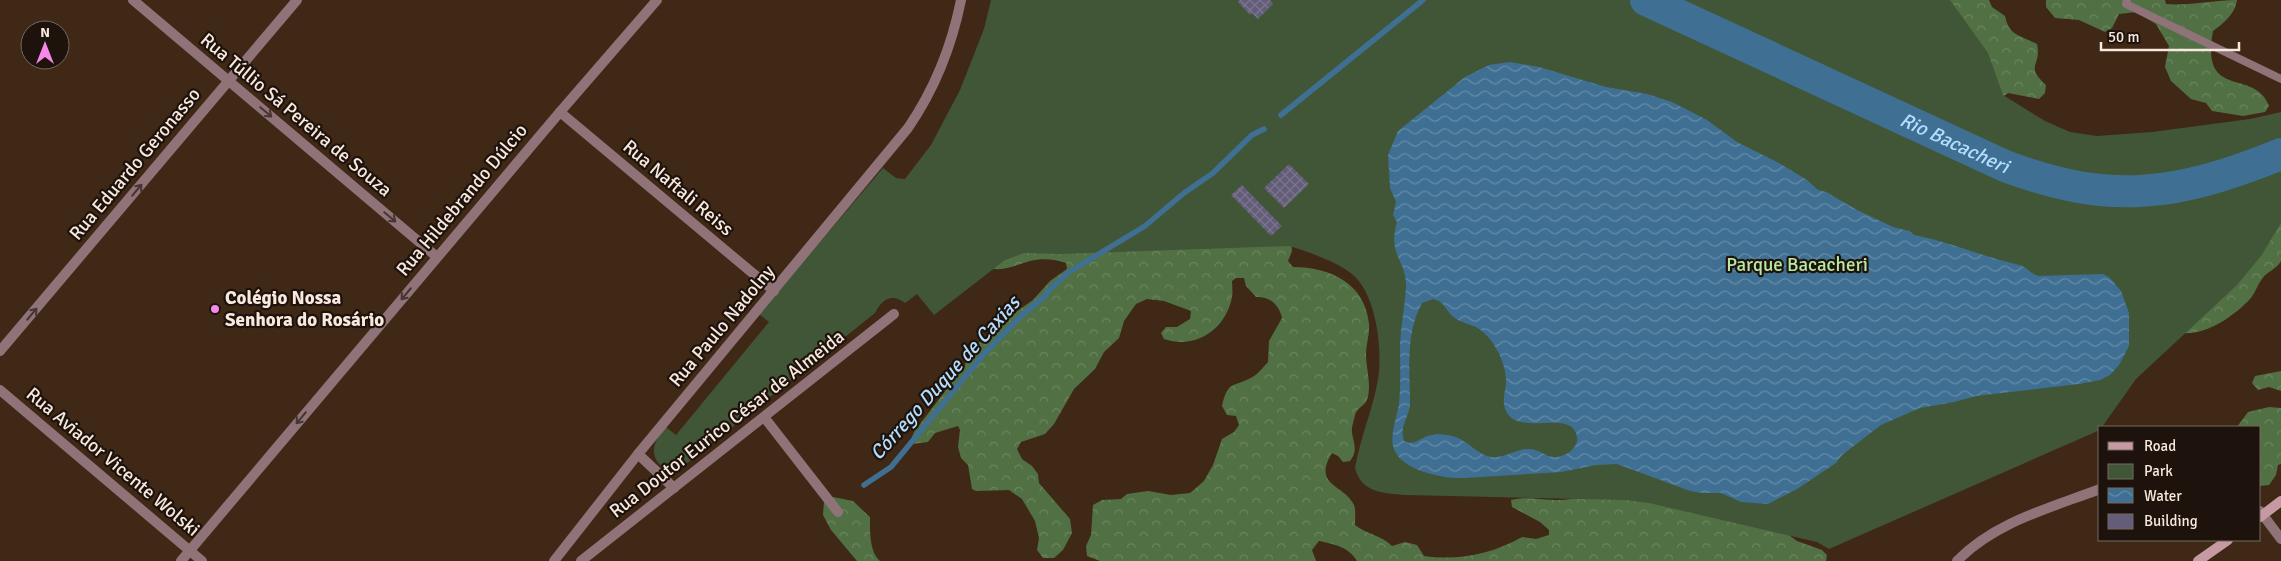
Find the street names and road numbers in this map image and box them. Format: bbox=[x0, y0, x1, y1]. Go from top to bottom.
street label: Rua Túllio Sá Pereira de Souza bbox=[195, 28, 397, 202]
street label: Rua Eduardo Geronasso bbox=[64, 83, 206, 245]
street label: Rua Hildebrando Dúlcio bbox=[391, 119, 533, 281]
street label: Rua Naftali Reiss bbox=[618, 135, 738, 241]
street label: Rua Paulo Nadolny bbox=[664, 260, 780, 392]
street label: Rua Doutor Eurico César de Almeida bbox=[605, 325, 849, 523]
street label: Rua Aviador Vicente Wolski bbox=[21, 382, 205, 542]

